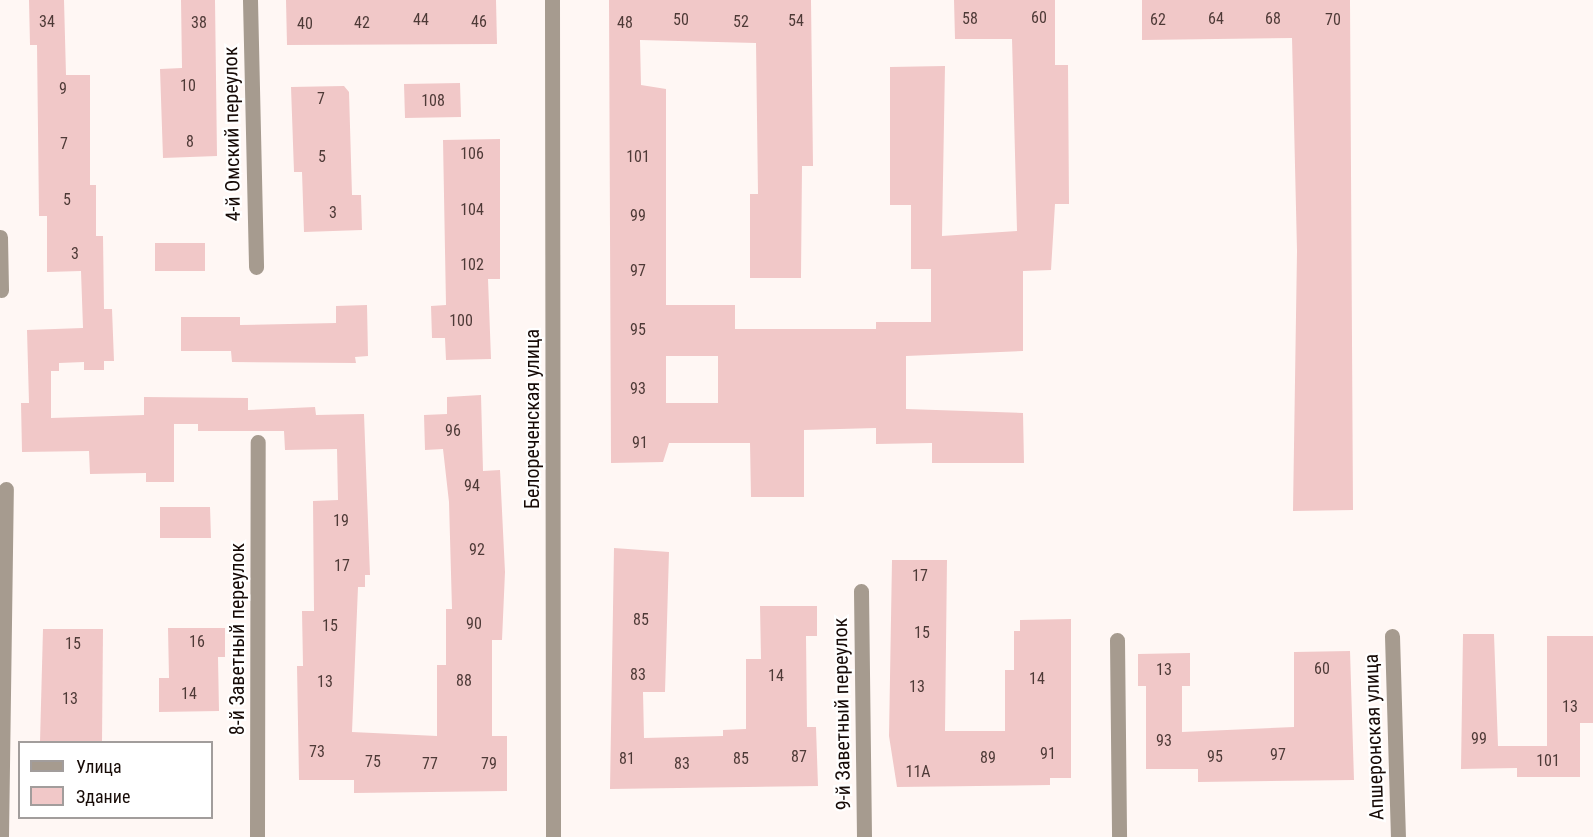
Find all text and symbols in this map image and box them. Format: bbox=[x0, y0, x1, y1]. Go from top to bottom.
house number: 60 bbox=[1031, 8, 1047, 28]
house number: 58 bbox=[962, 9, 978, 29]
house number: 64 bbox=[1208, 9, 1224, 29]
house number: 68 bbox=[1265, 9, 1281, 29]
house number: 44 bbox=[413, 10, 429, 30]
house number: 50 bbox=[673, 10, 689, 30]
house number: 62 bbox=[1150, 10, 1166, 30]
house number: 70 bbox=[1325, 10, 1341, 30]
house number: 54 bbox=[788, 11, 804, 31]
house number: 34 bbox=[39, 12, 55, 32]
house number: 46 bbox=[471, 12, 487, 32]
house number: 52 bbox=[733, 12, 749, 32]
house number: 38 bbox=[191, 13, 207, 33]
house number: 42 bbox=[354, 13, 370, 33]
house number: 48 bbox=[617, 13, 633, 33]
house number: 40 bbox=[297, 14, 313, 34]
street label: 4-й Омский переулок bbox=[218, 46, 246, 222]
house number: 10 bbox=[180, 76, 196, 96]
house number: 9 bbox=[59, 79, 67, 99]
house number: 7 bbox=[317, 89, 325, 109]
house number: 108 bbox=[421, 91, 445, 111]
house number: 8 bbox=[186, 132, 194, 152]
house number: 7 bbox=[60, 134, 68, 154]
house number: 106 bbox=[460, 144, 484, 164]
house number: 5 bbox=[318, 147, 326, 167]
house number: 101 bbox=[626, 147, 650, 167]
house number: 5 bbox=[63, 190, 71, 210]
house number: 104 bbox=[460, 200, 484, 220]
house number: 3 bbox=[329, 203, 337, 223]
house number: 99 bbox=[630, 206, 646, 226]
house number: 3 bbox=[71, 244, 79, 264]
house number: 102 bbox=[460, 255, 484, 275]
house number: 97 bbox=[630, 261, 646, 281]
house number: 100 bbox=[449, 311, 473, 331]
house number: 95 bbox=[630, 320, 646, 340]
street label: Белореченская улица bbox=[520, 329, 544, 509]
house number: 93 bbox=[630, 379, 646, 399]
house number: 96 bbox=[445, 421, 461, 441]
house number: 91 bbox=[632, 433, 648, 453]
house number: 94 bbox=[464, 476, 480, 496]
house number: 19 bbox=[333, 511, 349, 531]
house number: 92 bbox=[469, 540, 485, 560]
street label: 8-й Заветный переулок bbox=[225, 543, 249, 735]
house number: 17 bbox=[334, 556, 350, 576]
house number: 17 bbox=[912, 566, 928, 586]
house number: 85 bbox=[633, 610, 649, 630]
house number: 90 bbox=[466, 614, 482, 634]
house number: 15 bbox=[322, 616, 338, 636]
street label: 9-й Заветный переулок bbox=[828, 618, 856, 810]
house number: 15 bbox=[914, 623, 930, 643]
house number: 16 bbox=[189, 632, 205, 652]
house number: 15 bbox=[65, 634, 81, 654]
street label: Апшеронская улица bbox=[1359, 653, 1389, 821]
house number: 60 bbox=[1314, 659, 1330, 679]
house number: 13 bbox=[1156, 660, 1172, 680]
house number: 83 bbox=[630, 665, 646, 685]
house number: 14 bbox=[768, 666, 784, 686]
house number: 14 bbox=[1029, 669, 1045, 689]
house number: 88 bbox=[456, 671, 472, 691]
house number: 13 bbox=[317, 672, 333, 692]
house number: 13 bbox=[909, 677, 925, 697]
house number: 14 bbox=[181, 684, 197, 704]
house number: 13 bbox=[62, 689, 78, 709]
house number: 13 bbox=[1562, 697, 1578, 717]
house number: 99 bbox=[1471, 729, 1487, 749]
house number: 93 bbox=[1156, 731, 1172, 751]
legend bbox=[18, 741, 213, 819]
house number: 73 bbox=[309, 742, 325, 762]
house number: 91 bbox=[1040, 744, 1056, 764]
house number: 97 bbox=[1270, 745, 1286, 765]
house number: 87 bbox=[791, 747, 807, 767]
house number: 95 bbox=[1207, 747, 1223, 767]
house number: 89 bbox=[980, 748, 996, 768]
house number: 81 bbox=[619, 749, 635, 769]
house number: 85 bbox=[733, 749, 749, 769]
house number: 101 bbox=[1536, 751, 1560, 771]
house number: 75 bbox=[365, 752, 381, 772]
house number: 77 bbox=[422, 754, 438, 774]
house number: 79 bbox=[481, 754, 497, 774]
house number: 83 bbox=[674, 754, 690, 774]
text: Улица bbox=[76, 756, 122, 777]
house number: 11А bbox=[905, 762, 931, 782]
text: Здание bbox=[76, 786, 130, 807]

